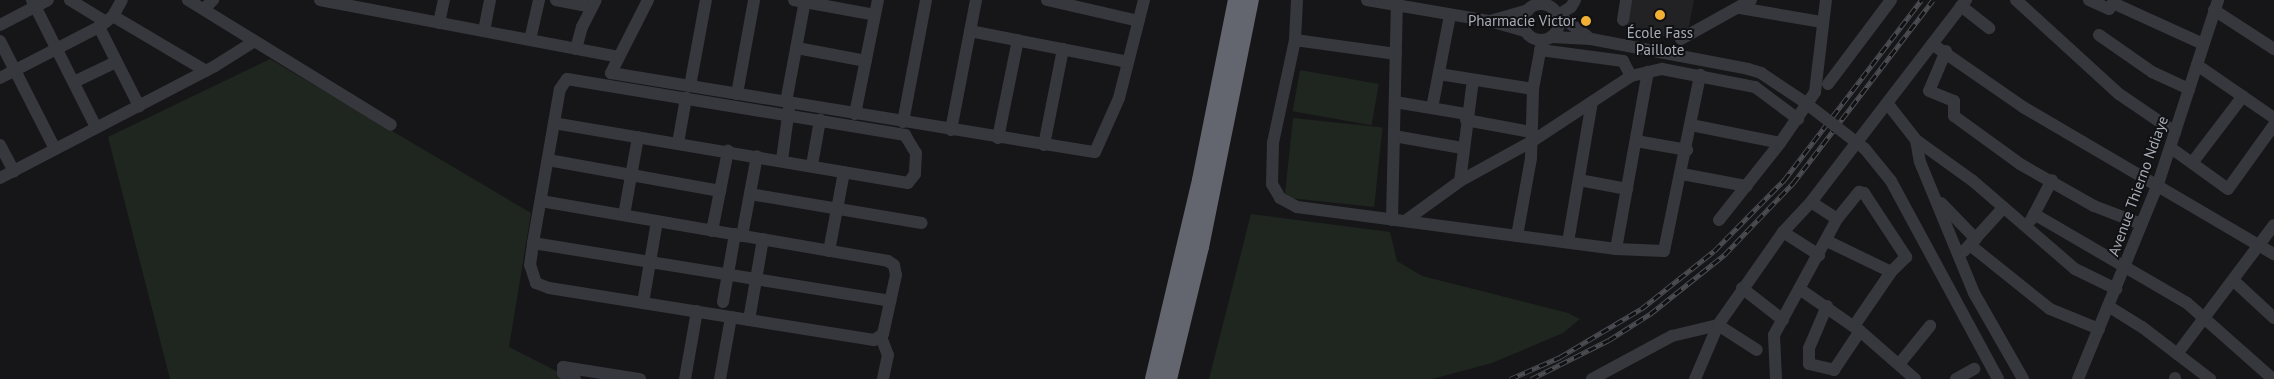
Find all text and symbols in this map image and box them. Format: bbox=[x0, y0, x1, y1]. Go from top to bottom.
marker: École Fass Paillote bbox=[1654, 9, 1666, 21]
place label: Pharmacie Victor bbox=[1467, 12, 1576, 30]
marker: Pharmacie Victor bbox=[1580, 15, 1592, 27]
place label: École Fass Paillote bbox=[1627, 23, 1693, 58]
street label: Avenue Thierno Ndiaye bbox=[2104, 113, 2172, 259]

